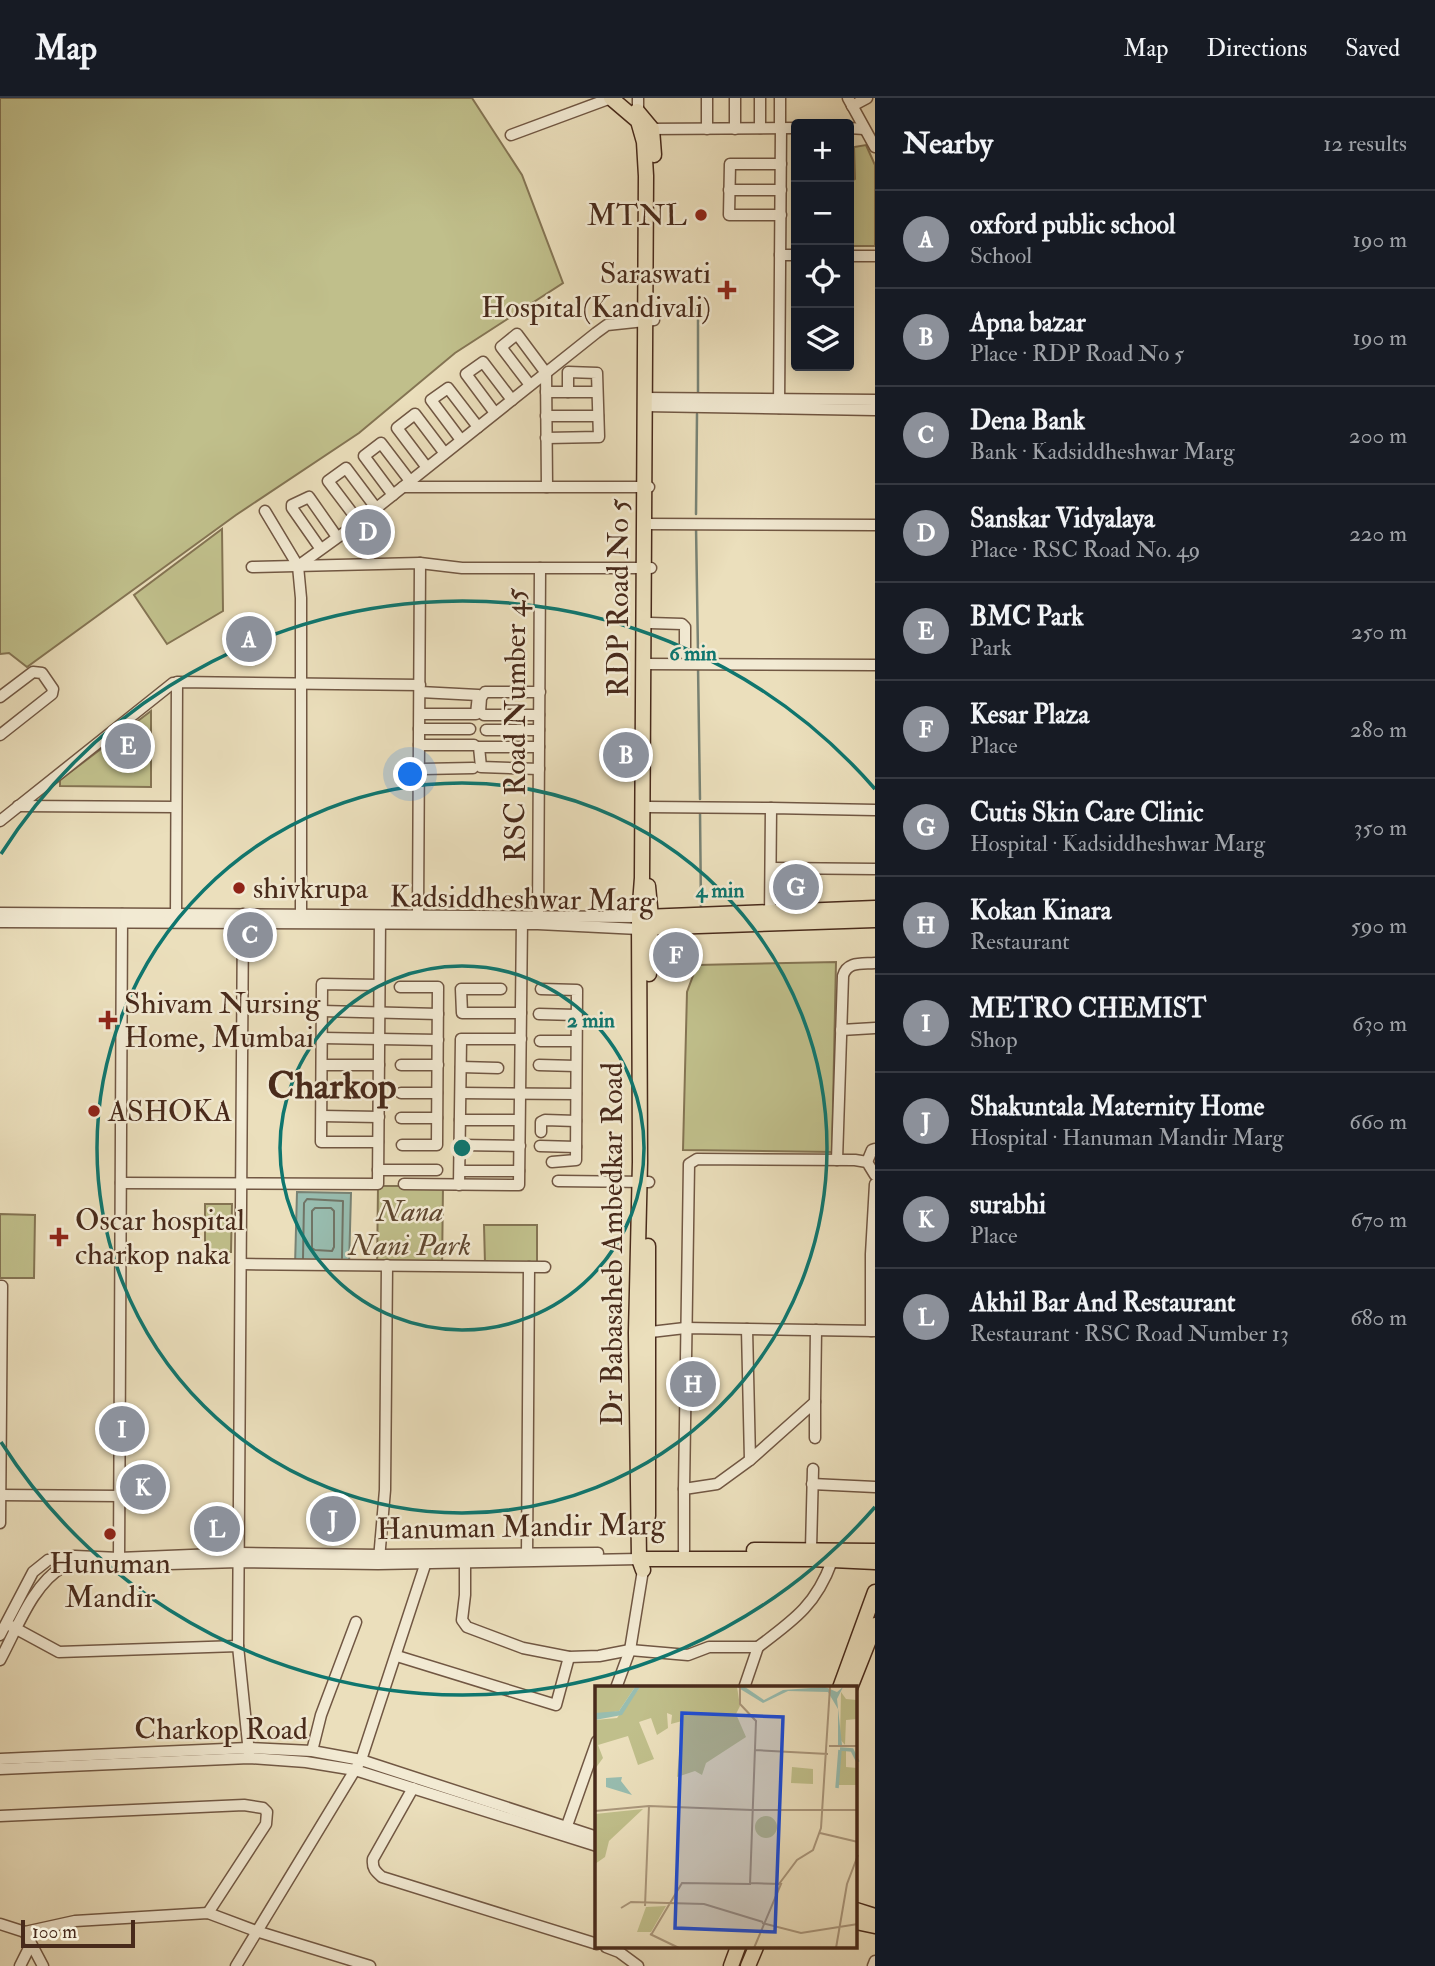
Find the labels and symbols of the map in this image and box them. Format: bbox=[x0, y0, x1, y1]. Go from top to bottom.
place label: MTNL bbox=[587, 197, 687, 234]
marker: MTNL bbox=[693, 207, 709, 223]
place label: Saraswati Hospital(Kandivali) bbox=[481, 255, 711, 326]
marker: Saraswati Hospital(Kandivali) bbox=[717, 280, 737, 300]
street label: RDP Road No 5 bbox=[600, 498, 637, 697]
pin: D bbox=[345, 506, 391, 558]
street label: RSC Road Number 45 bbox=[497, 587, 534, 862]
pin: A bbox=[226, 613, 272, 665]
text: 6 min bbox=[669, 640, 717, 667]
pin: E bbox=[105, 720, 151, 772]
pin: B bbox=[603, 729, 649, 781]
your location bbox=[393, 757, 427, 791]
pin: G bbox=[773, 861, 819, 913]
place label: shivkrupa bbox=[253, 870, 369, 907]
text: 4 min bbox=[695, 877, 744, 904]
street label: Kadsiddheshwar Marg bbox=[389, 878, 656, 920]
marker: shivkrupa bbox=[231, 880, 247, 896]
pin: C bbox=[227, 909, 273, 961]
pin: F bbox=[653, 929, 699, 981]
place label: Shivam Nursing Home, Mumbai bbox=[124, 985, 322, 1056]
text: 2 min bbox=[567, 1007, 615, 1034]
marker: Shivam Nursing Home, Mumbai bbox=[98, 1010, 118, 1030]
street label: Dr Babasaheb Ambedkar Road bbox=[594, 1062, 631, 1426]
district label: Charkop bbox=[268, 1063, 397, 1110]
place label: ASHOKA bbox=[107, 1093, 232, 1130]
marker: ASHOKA bbox=[86, 1103, 102, 1119]
centre of rings bbox=[450, 1136, 474, 1160]
park label: Nana Nani Park bbox=[347, 1193, 471, 1264]
place label: Oscar hospital charkop naka bbox=[75, 1202, 245, 1273]
marker: Oscar hospital charkop naka bbox=[49, 1227, 69, 1247]
pin: H bbox=[670, 1358, 716, 1410]
pin: I bbox=[99, 1403, 145, 1455]
pin: K bbox=[120, 1461, 166, 1513]
pin: J bbox=[310, 1493, 356, 1545]
pin: L bbox=[194, 1503, 240, 1555]
street label: Hanuman Mandir Marg bbox=[376, 1506, 667, 1548]
marker: Hunuman Mandir bbox=[102, 1526, 118, 1542]
place label: Hunuman Mandir bbox=[49, 1545, 171, 1616]
inset map bbox=[595, 1686, 858, 1948]
street label: Charkop Road bbox=[134, 1711, 308, 1748]
scale bar bbox=[21, 1917, 135, 1949]

